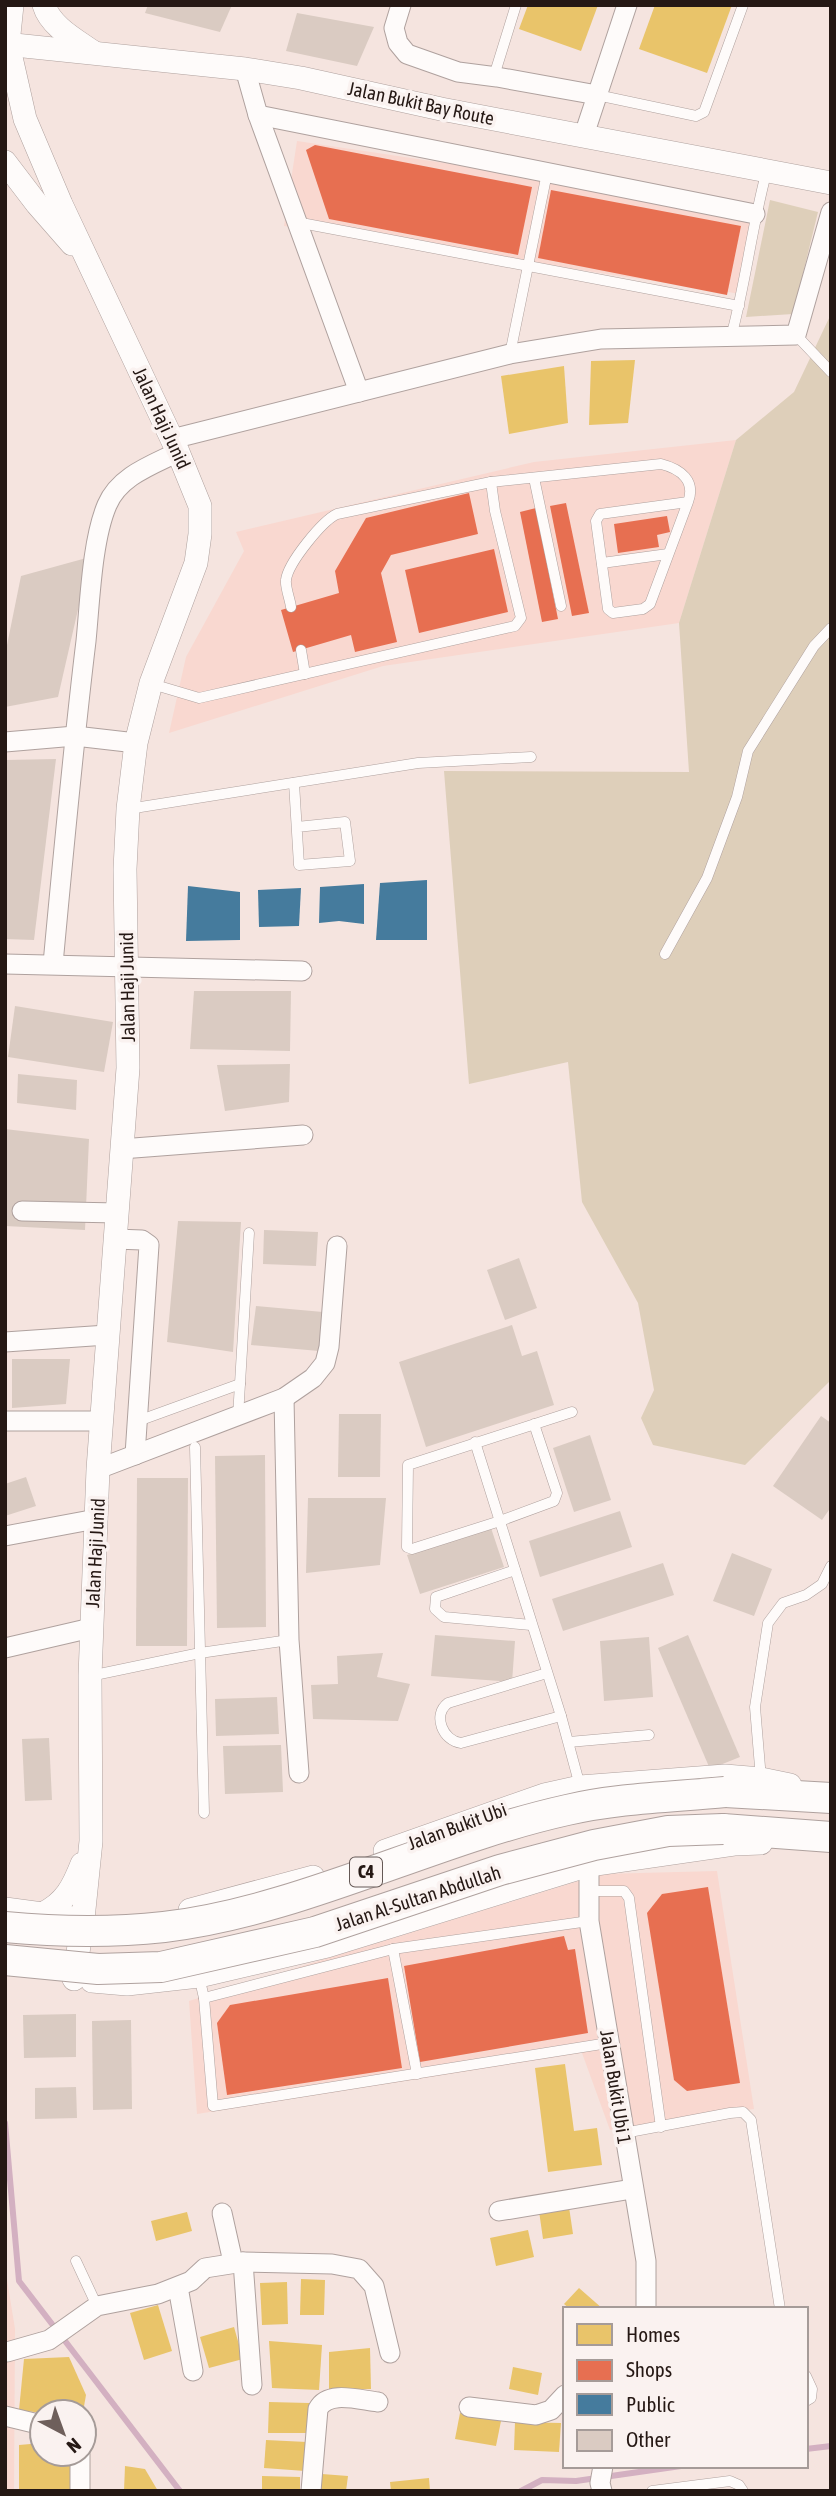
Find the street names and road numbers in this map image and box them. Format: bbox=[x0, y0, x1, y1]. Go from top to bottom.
street label: Jalan Bukit Bay Route bbox=[346, 77, 496, 129]
street label: Jalan Haji Junid bbox=[129, 364, 195, 472]
street label: Jalan Haji Junid bbox=[115, 932, 139, 1042]
street label: Jalan Haji Junid bbox=[81, 1498, 109, 1608]
street label: Jalan Bukit Ubi bbox=[405, 1798, 509, 1854]
road number: C4 bbox=[350, 1858, 382, 1886]
street label: Jalan Al-Sultan Abdullah bbox=[333, 1861, 503, 1935]
street label: Jalan Bukit Ubi 1 bbox=[596, 2028, 636, 2146]

